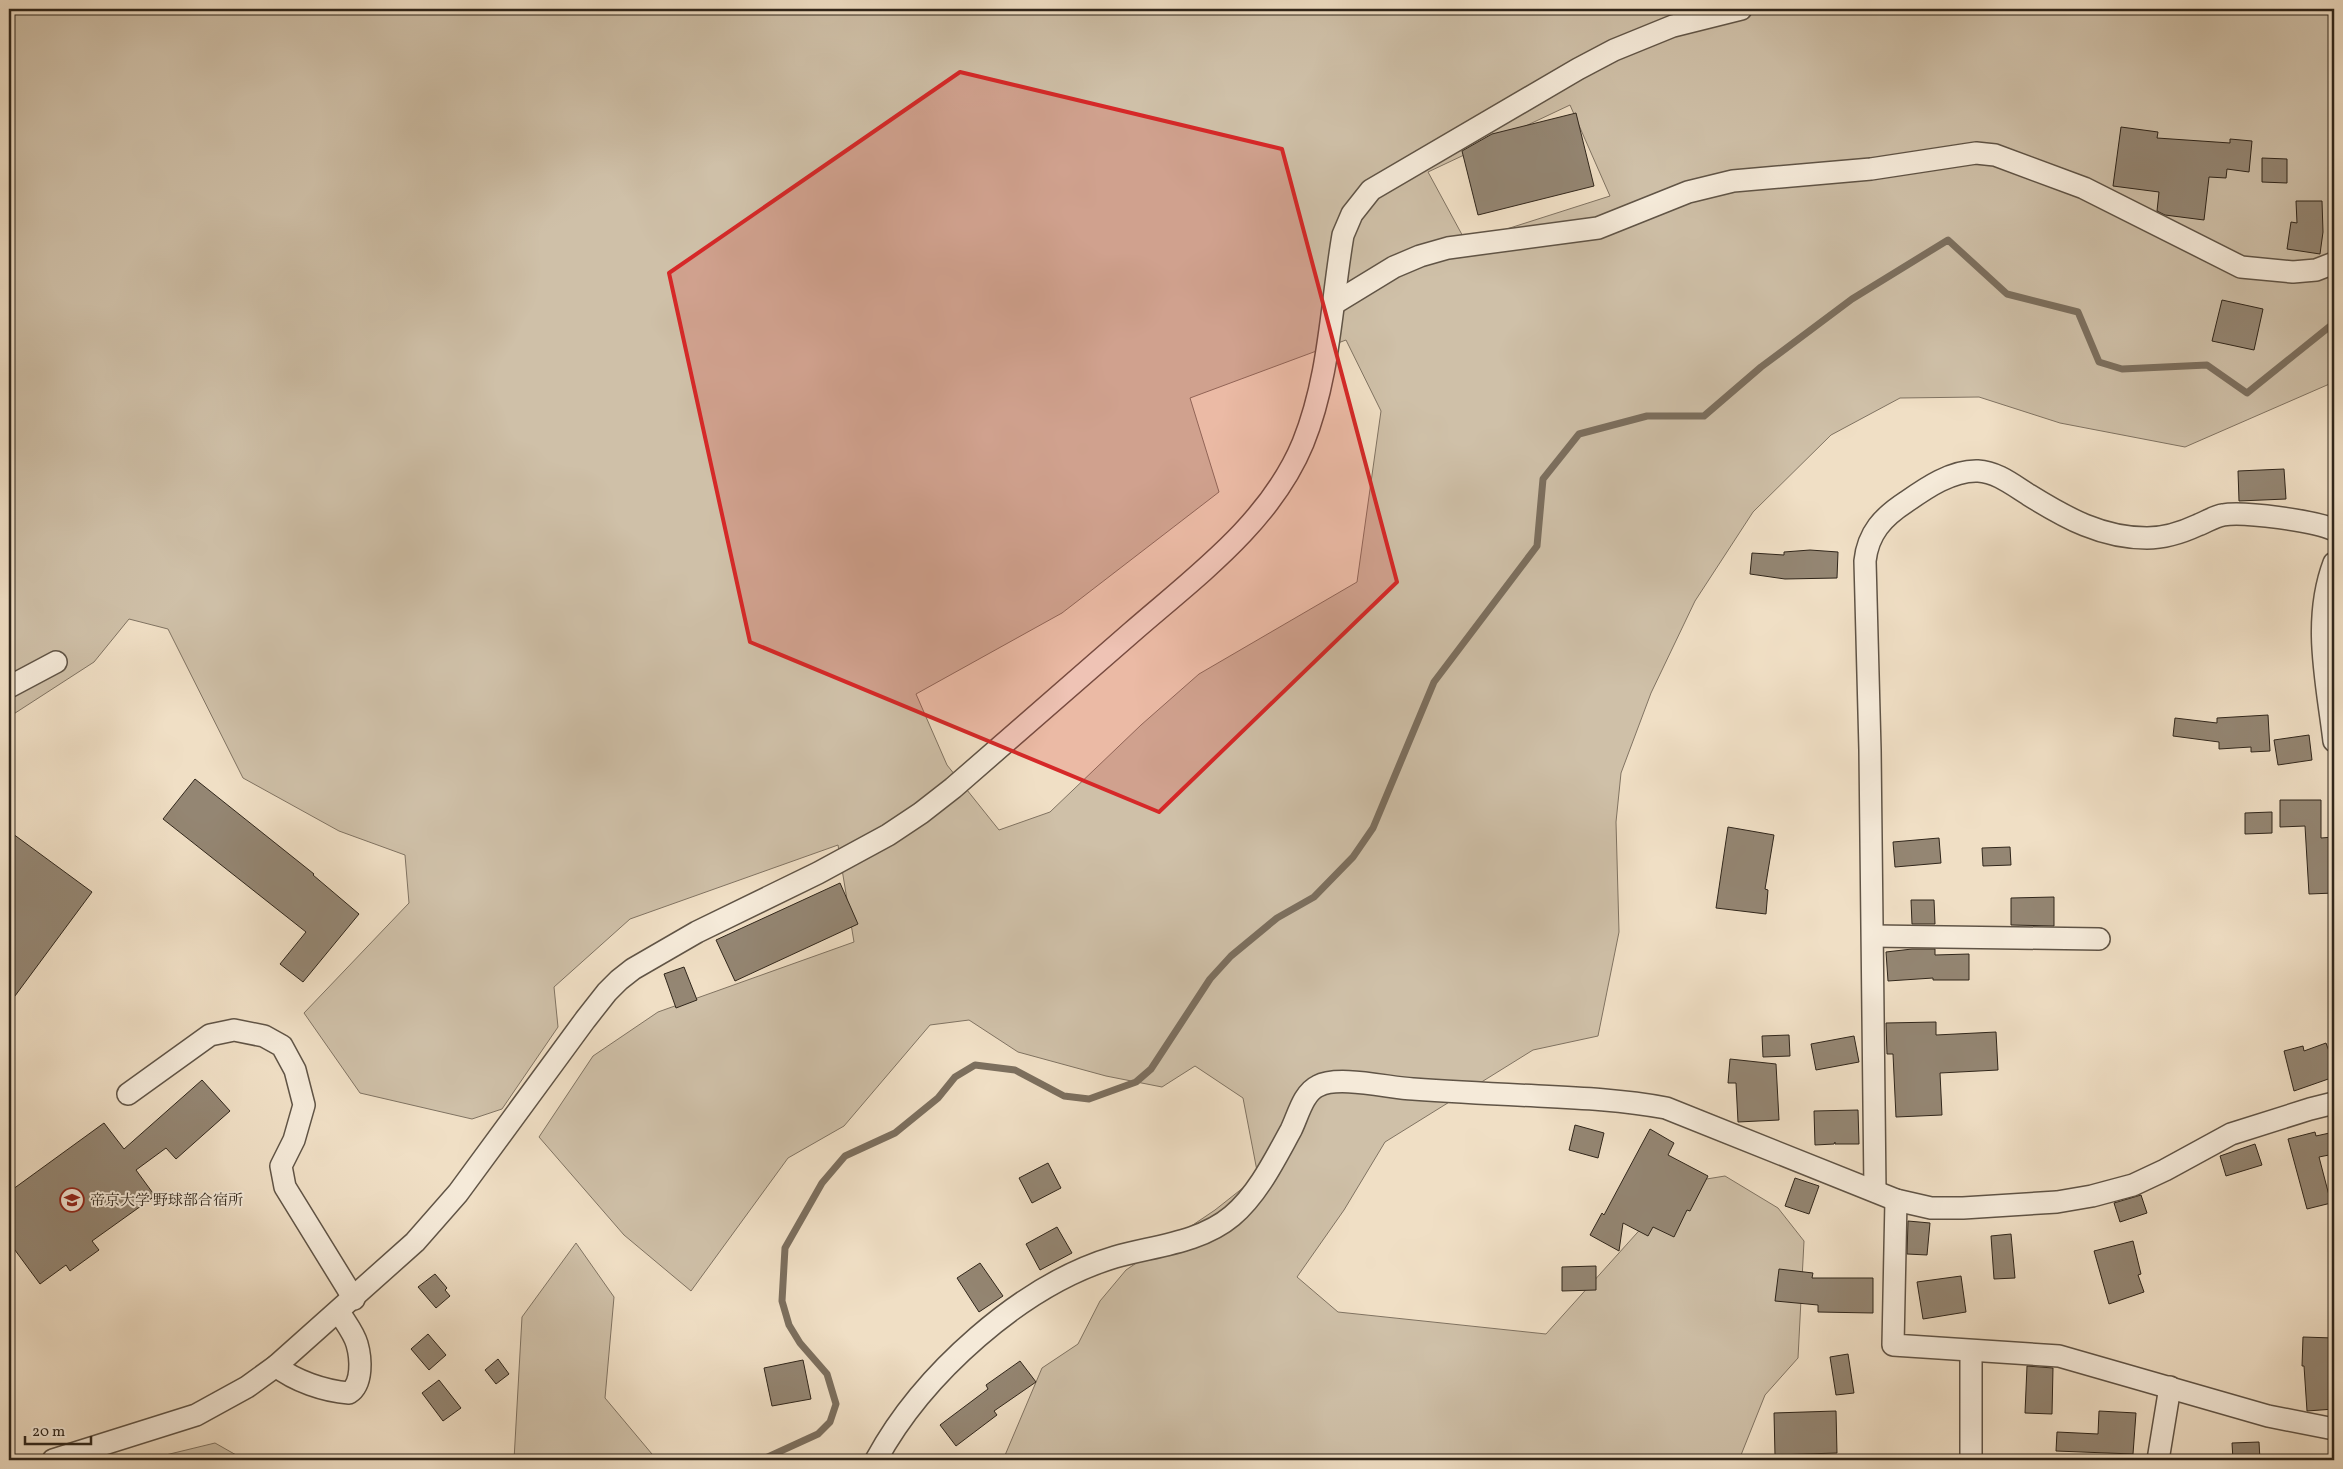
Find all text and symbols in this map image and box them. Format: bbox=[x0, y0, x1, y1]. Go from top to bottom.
school or university icon: 帝京大学 野球部合宿所 bbox=[59, 1187, 85, 1213]
place label: 帝京大学 野球部合宿所 bbox=[90, 1191, 243, 1212]
scale bar bbox=[25, 1414, 91, 1446]
text: 20 m bbox=[32, 1422, 65, 1443]

